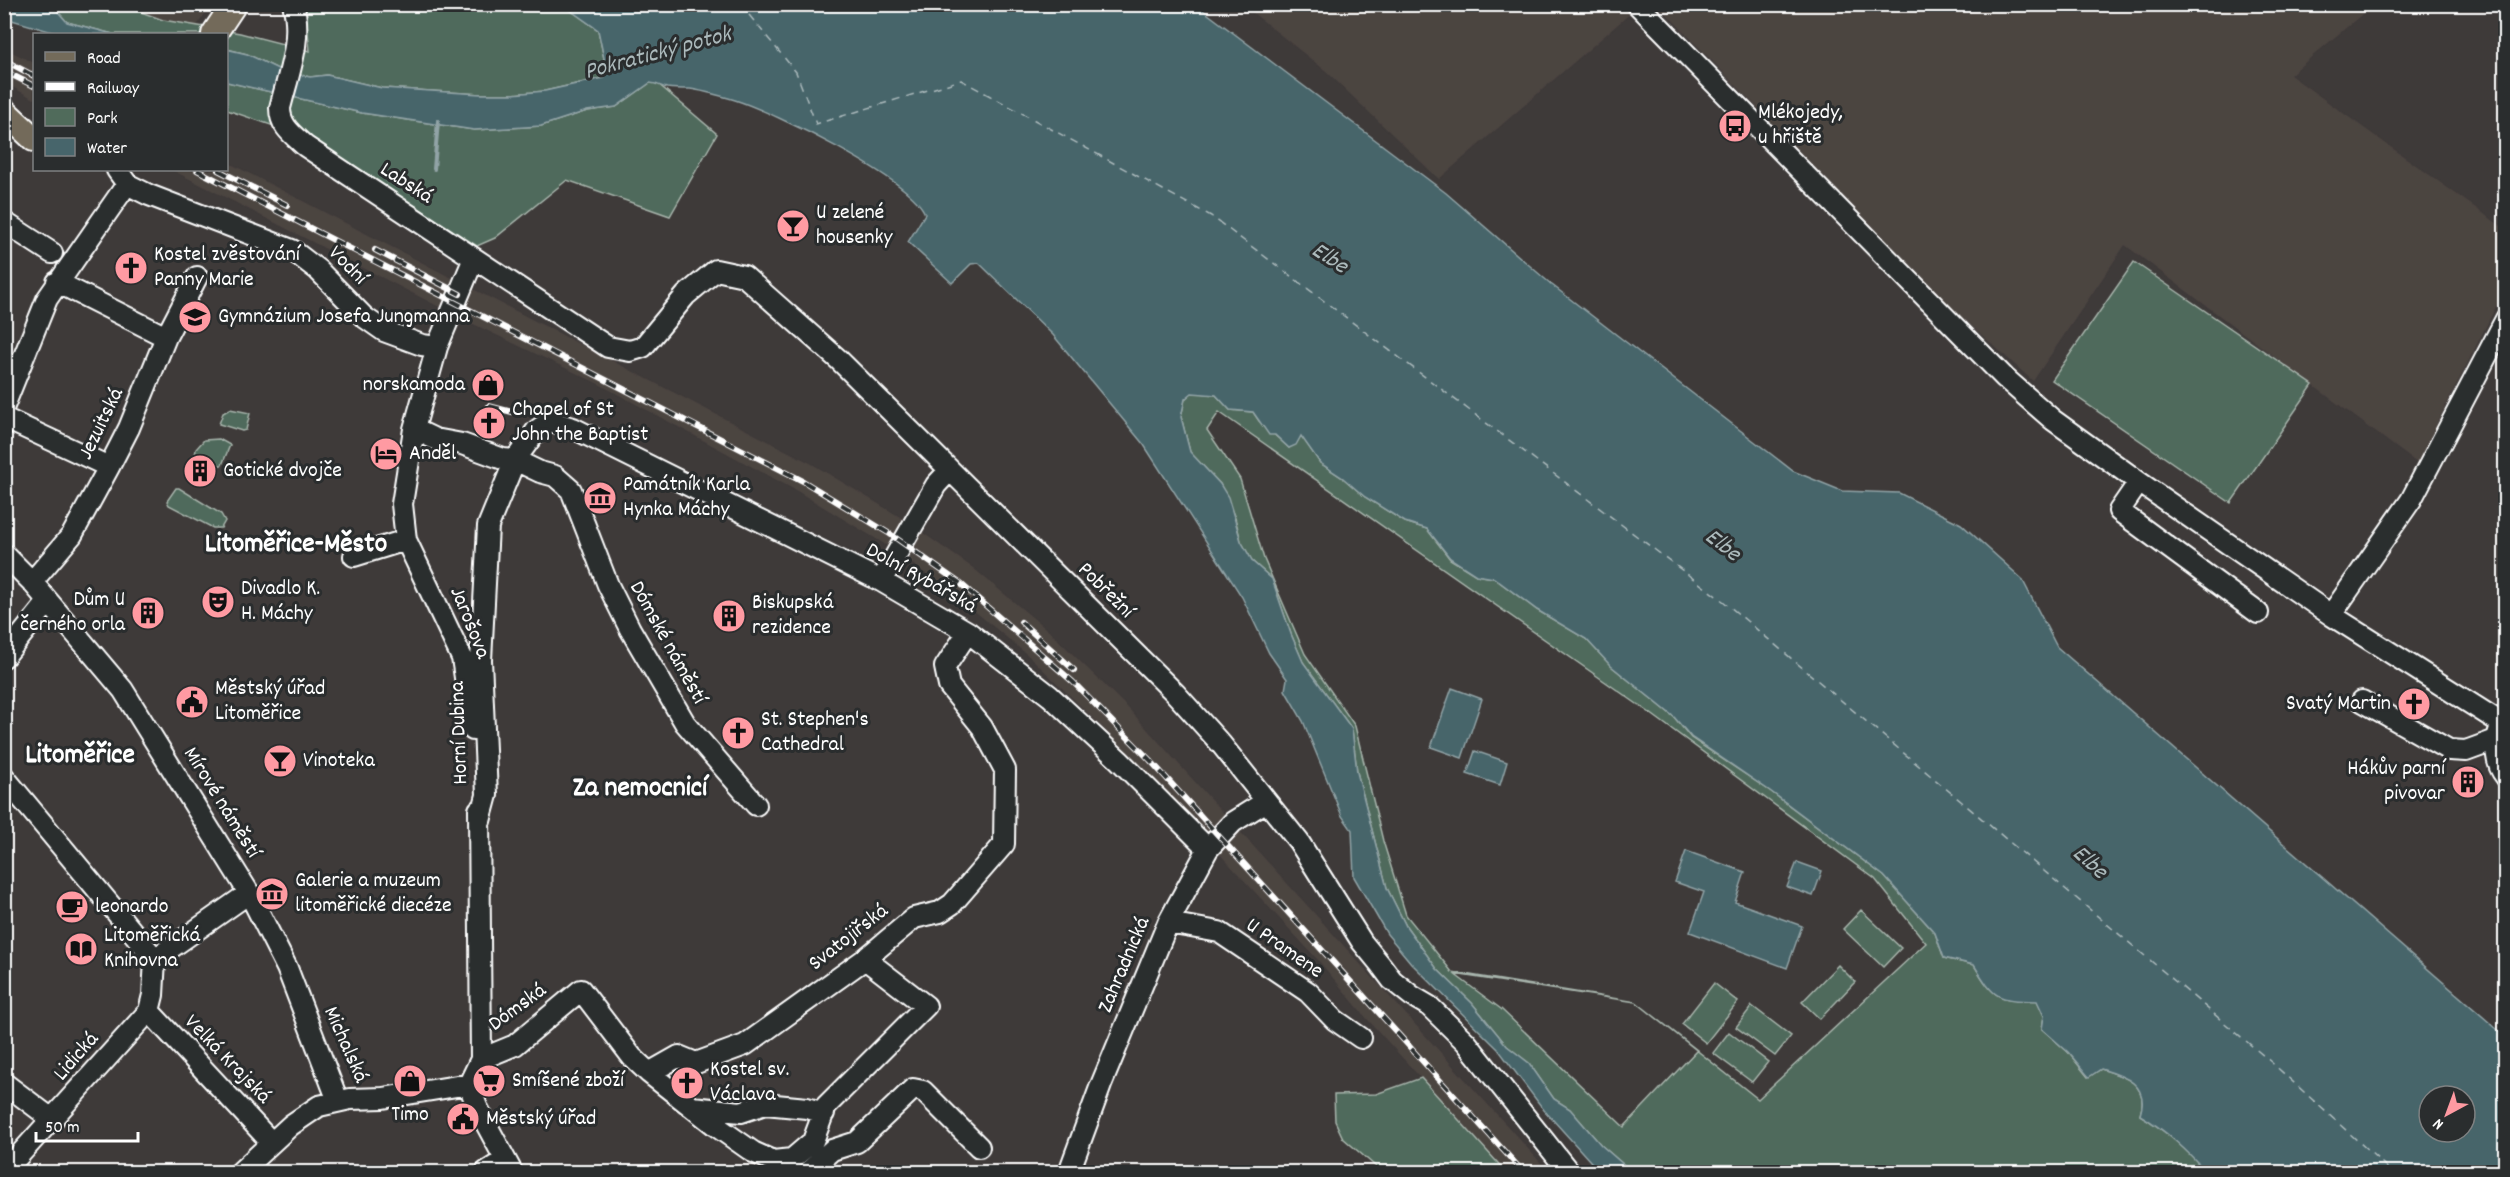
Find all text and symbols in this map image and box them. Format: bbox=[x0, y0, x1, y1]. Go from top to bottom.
water label: Pokratický potok bbox=[581, 18, 737, 90]
legend bbox=[33, 33, 228, 171]
text: Road bbox=[87, 47, 121, 72]
text: Railway bbox=[87, 77, 140, 102]
place label: Mlékojedy, u hřiště bbox=[1758, 98, 1843, 154]
text: Park bbox=[87, 107, 118, 132]
bus stop icon: Mlékojedy, u hřiště bbox=[1717, 108, 1753, 144]
text: Water bbox=[87, 137, 127, 162]
street label: Labská bbox=[373, 155, 439, 213]
place label: U zelené housenky bbox=[816, 198, 893, 254]
bar icon: U zelené housenky bbox=[775, 208, 811, 244]
water label: Elbe bbox=[1304, 235, 1355, 284]
street label: Vodní bbox=[320, 239, 375, 294]
place label: Kostel zvěstování Panny Marie bbox=[154, 240, 302, 296]
church icon: Kostel zvěstování Panny Marie bbox=[113, 250, 149, 286]
school or university icon: Gymnázium Josefa Jungmanna bbox=[177, 299, 213, 335]
place label: Gymnázium Josefa Jungmanna bbox=[218, 302, 470, 333]
shop icon: norskamoda bbox=[470, 367, 506, 403]
place label: norskamoda bbox=[363, 370, 466, 401]
street label: Jezuitská bbox=[71, 383, 133, 465]
place label: Chapel of St John the Baptist bbox=[512, 395, 648, 451]
church icon: Chapel of St John the Baptist bbox=[471, 405, 507, 441]
hotel icon: Anděl bbox=[368, 436, 404, 472]
place label: Anděl bbox=[409, 439, 456, 470]
building icon: Gotické dvojče bbox=[182, 453, 218, 489]
place label: Gotické dvojče bbox=[223, 456, 342, 487]
place label: Památník Karla Hynka Máchy bbox=[623, 470, 751, 526]
museum icon: Památník Karla Hynka Máchy bbox=[582, 480, 618, 516]
water label: Elbe bbox=[1697, 521, 1748, 572]
district label: Litoměřice-Město bbox=[205, 526, 387, 566]
street label: Dolní Rybářská bbox=[860, 536, 982, 622]
street label: Pobřežní bbox=[1070, 556, 1142, 628]
place label: Divadlo K. H. Máchy bbox=[241, 574, 320, 630]
street label: Dómské náměstí bbox=[620, 576, 715, 712]
street label: Jarošova bbox=[441, 582, 498, 664]
theatre icon: Divadlo K. H. Máchy bbox=[200, 584, 236, 620]
place label: Dům U černého orla bbox=[20, 585, 126, 641]
place label: Biskupská rezidence bbox=[752, 588, 834, 644]
building icon: Dům U černého orla bbox=[130, 595, 166, 631]
building icon: Biskupská rezidence bbox=[711, 598, 747, 634]
place label: Městský úřad Litoměřice bbox=[215, 674, 325, 730]
street label: Horní Dubina bbox=[443, 680, 477, 785]
public building icon: Městský úřad Litoměřice bbox=[174, 684, 210, 720]
church icon: Svatý Martin bbox=[2396, 686, 2432, 722]
place label: Svatý Martin bbox=[2286, 689, 2391, 720]
place label: St. Stephen's Cathedral bbox=[761, 705, 869, 761]
church icon: St. Stephen's Cathedral bbox=[720, 715, 756, 751]
district label: Litoměřice bbox=[25, 737, 135, 777]
street label: Mírové náměstí bbox=[175, 741, 268, 866]
bar icon: Vinoteka bbox=[262, 743, 298, 779]
place label: Vinoteka bbox=[303, 746, 375, 777]
place label: Hákův parní pivovar bbox=[2347, 754, 2447, 810]
building icon: Hákův parní pivovar bbox=[2450, 764, 2486, 800]
district label: Za nemocnicí bbox=[573, 770, 710, 810]
water label: Elbe bbox=[2064, 838, 2115, 889]
place label: Galerie a muzeum litoměřické diecéze bbox=[295, 866, 452, 922]
museum icon: Galerie a muzeum litoměřické diecéze bbox=[254, 876, 290, 912]
cafe icon: leonardo bbox=[54, 889, 90, 925]
place label: leonardo bbox=[95, 892, 168, 923]
street label: Svatojiřská bbox=[802, 897, 896, 979]
street label: U Pramene bbox=[1239, 911, 1329, 987]
street label: Zahradnická bbox=[1091, 912, 1159, 1018]
place label: Litoměřická Knihovna bbox=[104, 921, 201, 977]
library icon: Litoměřická Knihovna bbox=[63, 931, 99, 967]
street label: Dómská bbox=[482, 976, 554, 1040]
street label: Michalská bbox=[314, 1002, 376, 1088]
street label: Velká Krajská bbox=[176, 1008, 278, 1112]
street label: Lidická bbox=[47, 1026, 107, 1088]
place label: Kostel sv. Václava bbox=[710, 1055, 789, 1111]
shop icon: Timo bbox=[392, 1063, 428, 1099]
supermarket icon: Smíšené zboží bbox=[471, 1063, 507, 1099]
church icon: Kostel sv. Václava bbox=[669, 1065, 705, 1101]
place label: Smíšené zboží bbox=[512, 1066, 626, 1097]
north arrow bbox=[2417, 1084, 2477, 1144]
place label: Timo bbox=[391, 1100, 429, 1131]
public building icon: Městský úřad bbox=[445, 1101, 481, 1137]
place label: Městský úřad bbox=[486, 1104, 596, 1135]
scale bar bbox=[36, 1105, 138, 1143]
text: N bbox=[2428, 1112, 2449, 1135]
text: 50 m bbox=[45, 1116, 80, 1141]

